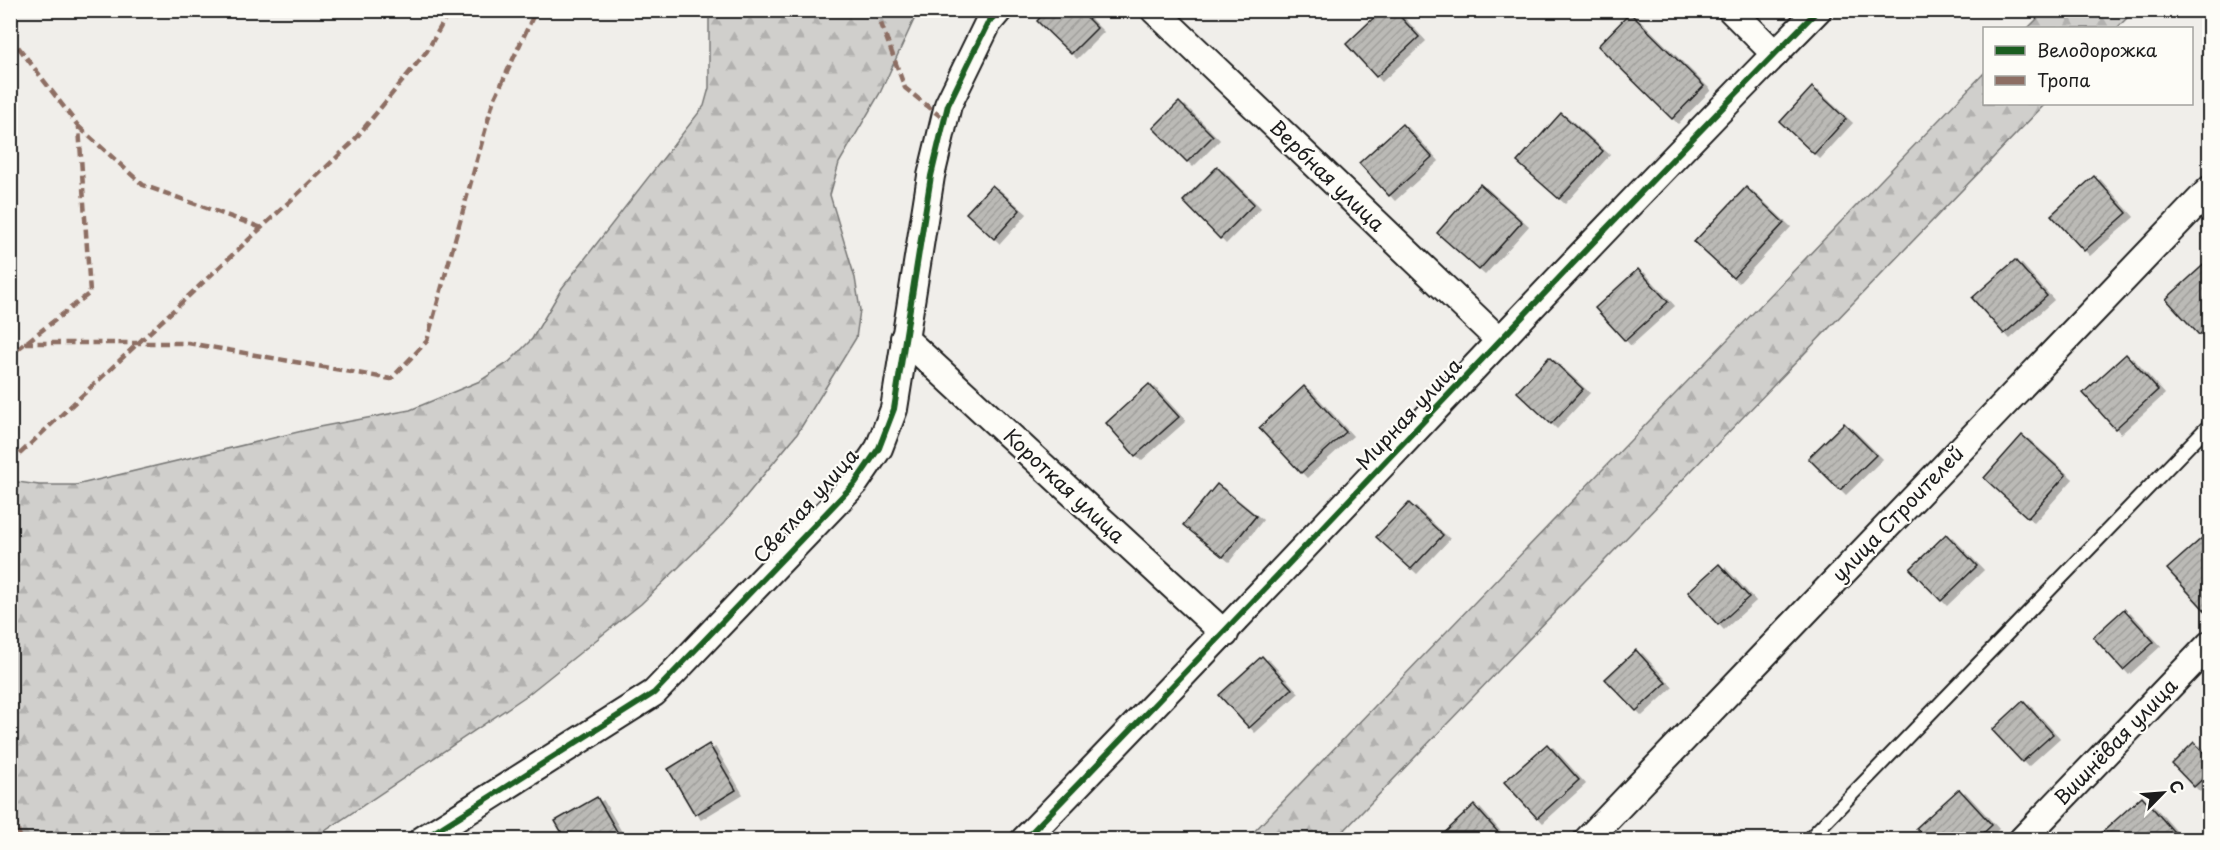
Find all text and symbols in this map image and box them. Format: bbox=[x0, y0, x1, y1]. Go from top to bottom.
legend bbox=[1983, 27, 2193, 105]
text: Велодорожка bbox=[2037, 36, 2158, 63]
text: Тропа bbox=[2037, 66, 2090, 93]
street label: Вербная улица bbox=[1263, 113, 1392, 238]
street label: Мирная улица bbox=[1348, 350, 1468, 476]
street label: Короткая улица bbox=[997, 421, 1133, 550]
street label: улица Строителей bbox=[1824, 439, 1970, 588]
street label: Светлая улица bbox=[745, 441, 865, 570]
street label: Вишнёвая улица bbox=[2047, 671, 2184, 812]
north arrow bbox=[2133, 763, 2193, 823]
text: С bbox=[2164, 776, 2191, 797]

